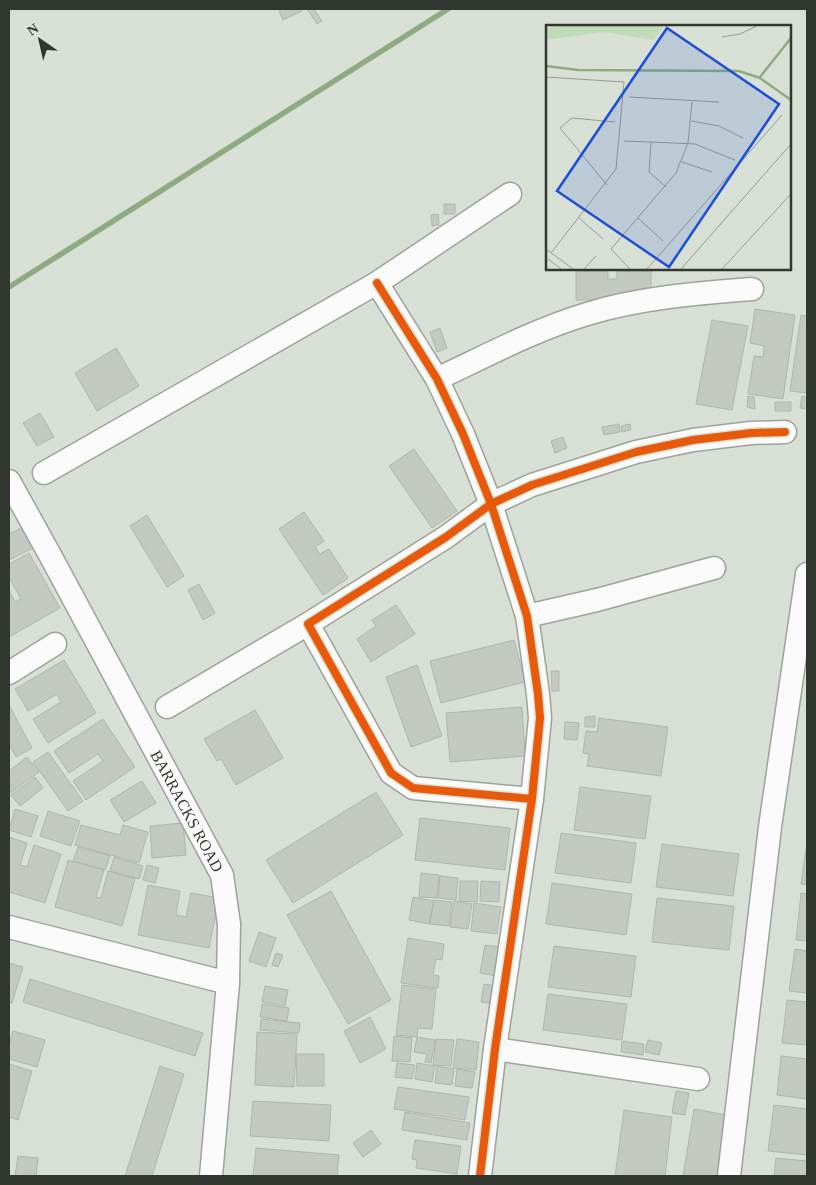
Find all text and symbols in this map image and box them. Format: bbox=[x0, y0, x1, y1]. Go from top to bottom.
north arrow bbox=[15, 15, 65, 65]
text: N bbox=[25, 21, 41, 39]
inset map bbox=[546, 25, 791, 270]
street label: BARRACKS ROAD bbox=[147, 747, 227, 875]

